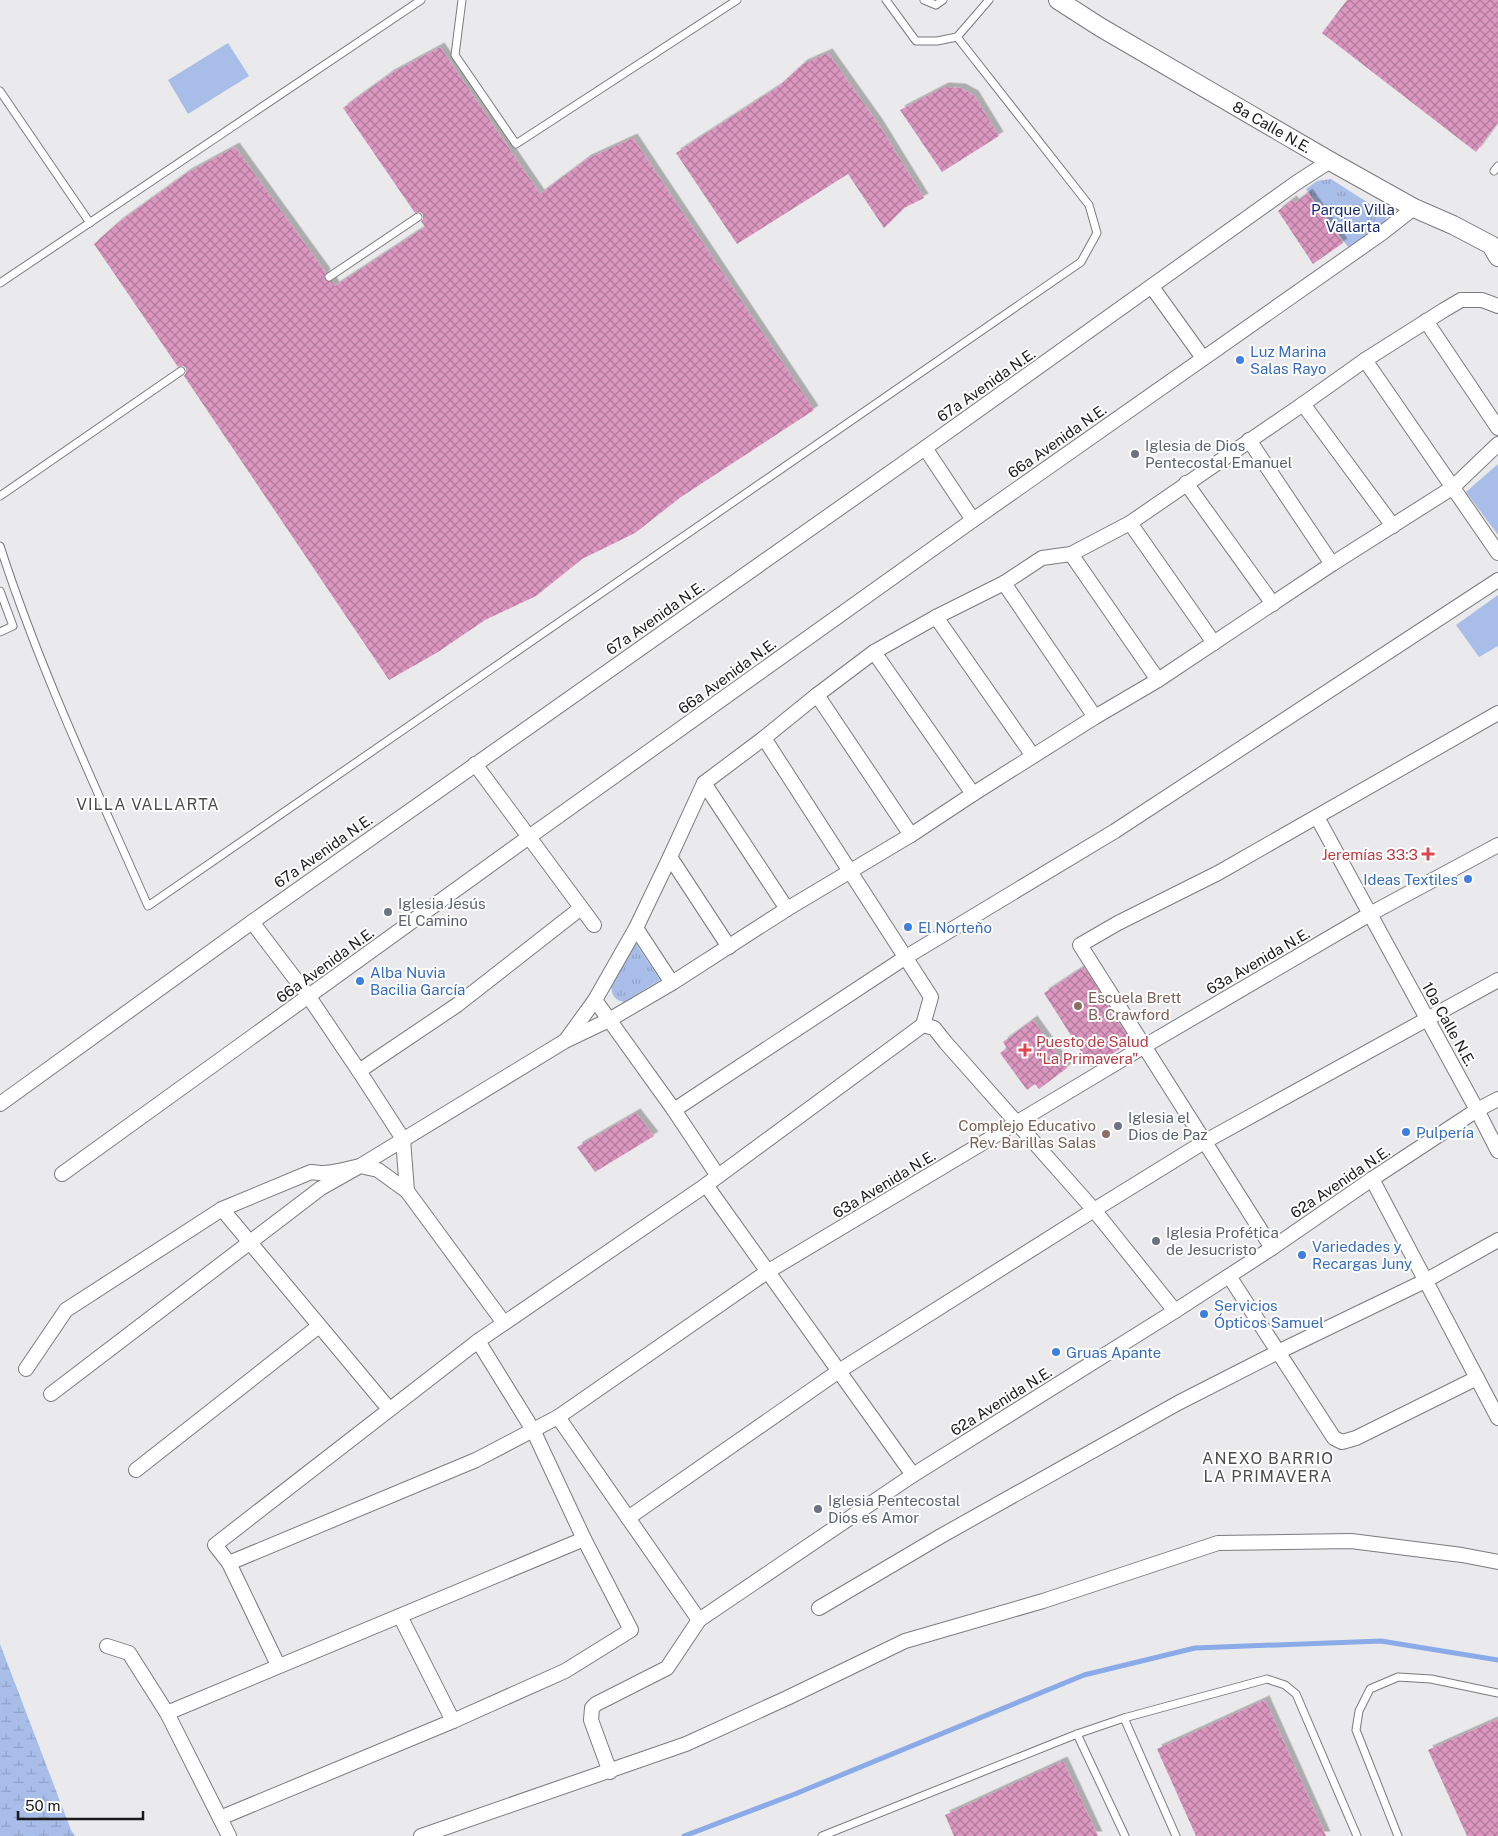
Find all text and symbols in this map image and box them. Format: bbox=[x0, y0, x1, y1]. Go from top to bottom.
street label: 8a Calle N.E. bbox=[1230, 98, 1314, 156]
park label: Parque Villa Vallarta bbox=[1311, 201, 1395, 235]
place label: Luz Marina Salas Rayo bbox=[1250, 343, 1327, 377]
street label: 67a Avenida N.E. bbox=[934, 345, 1038, 425]
marker: Luz Marina Salas Rayo bbox=[1234, 354, 1246, 366]
street label: 66a Avenida N.E. bbox=[1004, 401, 1110, 481]
place label: Iglesia de Dios Pentecostal Emanuel bbox=[1145, 437, 1292, 471]
marker: Iglesia de Dios Pentecostal Emanuel bbox=[1129, 448, 1141, 460]
street label: 67a Avenida N.E. bbox=[603, 578, 707, 658]
street label: 66a Avenida N.E. bbox=[675, 635, 779, 717]
district label: VILLA VALLARTA bbox=[76, 795, 220, 814]
street label: 67a Avenida N.E. bbox=[271, 811, 375, 891]
place label: Jeremías 33:3 bbox=[1322, 846, 1418, 863]
marker: Jeremías 33:3 bbox=[1422, 848, 1434, 860]
place label: Ideas Textiles bbox=[1363, 871, 1458, 888]
marker: Ideas Textiles bbox=[1462, 873, 1474, 885]
place label: Iglesia Jesús El Camino bbox=[398, 895, 486, 929]
marker: Iglesia Jesús El Camino bbox=[382, 906, 394, 918]
place label: El Norteño bbox=[918, 919, 992, 936]
marker: El Norteño bbox=[902, 921, 914, 933]
street label: 66a Avenida N.E. bbox=[273, 924, 377, 1006]
street label: 63a Avenida N.E. bbox=[1203, 924, 1313, 998]
place label: Alba Nuvia Bacilia García bbox=[370, 964, 465, 998]
marker: Alba Nuvia Bacilia García bbox=[354, 975, 366, 987]
street label: 10a Calle N.E. bbox=[1419, 979, 1479, 1069]
place label: Escuela Brett B. Crawford bbox=[1088, 989, 1182, 1023]
marker: Escuela Brett B. Crawford bbox=[1072, 1000, 1084, 1012]
place label: Puesto de Salud "La Primavera" bbox=[1036, 1033, 1149, 1067]
marker: Puesto de Salud "La Primavera" bbox=[1018, 1043, 1032, 1057]
place label: Iglesia el Dios de Paz bbox=[1128, 1109, 1207, 1143]
place label: Complejo Educativo Rev. Barillas Salas bbox=[958, 1117, 1096, 1151]
marker: Iglesia el Dios de Paz bbox=[1112, 1120, 1124, 1132]
place label: Pulpería bbox=[1416, 1124, 1474, 1141]
marker: Pulpería bbox=[1400, 1126, 1412, 1138]
marker: Complejo Educativo Rev. Barillas Salas bbox=[1100, 1128, 1112, 1140]
street label: 62a Avenida N.E. bbox=[1287, 1142, 1393, 1222]
street label: 63a Avenida N.E. bbox=[830, 1147, 938, 1221]
place label: Iglesia Profética de Jesucristo bbox=[1166, 1224, 1279, 1258]
marker: Iglesia Profética de Jesucristo bbox=[1150, 1235, 1162, 1247]
place label: Variedades y Recargas Juny bbox=[1312, 1238, 1412, 1272]
marker: Variedades y Recargas Juny bbox=[1296, 1249, 1308, 1261]
place label: Servicios Ópticos Samuel bbox=[1214, 1297, 1324, 1331]
marker: Servicios Ópticos Samuel bbox=[1198, 1308, 1210, 1320]
place label: Gruas Apante bbox=[1066, 1344, 1161, 1361]
marker: Gruas Apante bbox=[1050, 1346, 1062, 1358]
street label: 62a Avenida N.E. bbox=[947, 1363, 1055, 1439]
district label: ANEXO BARRIO LA PRIMAVERA bbox=[1202, 1449, 1334, 1486]
place label: Iglesia Pentecostal Dios es Amor bbox=[828, 1492, 960, 1526]
marker: Iglesia Pentecostal Dios es Amor bbox=[812, 1503, 824, 1515]
scale bar bbox=[18, 1788, 142, 1820]
text: 50 m bbox=[25, 1797, 60, 1814]

